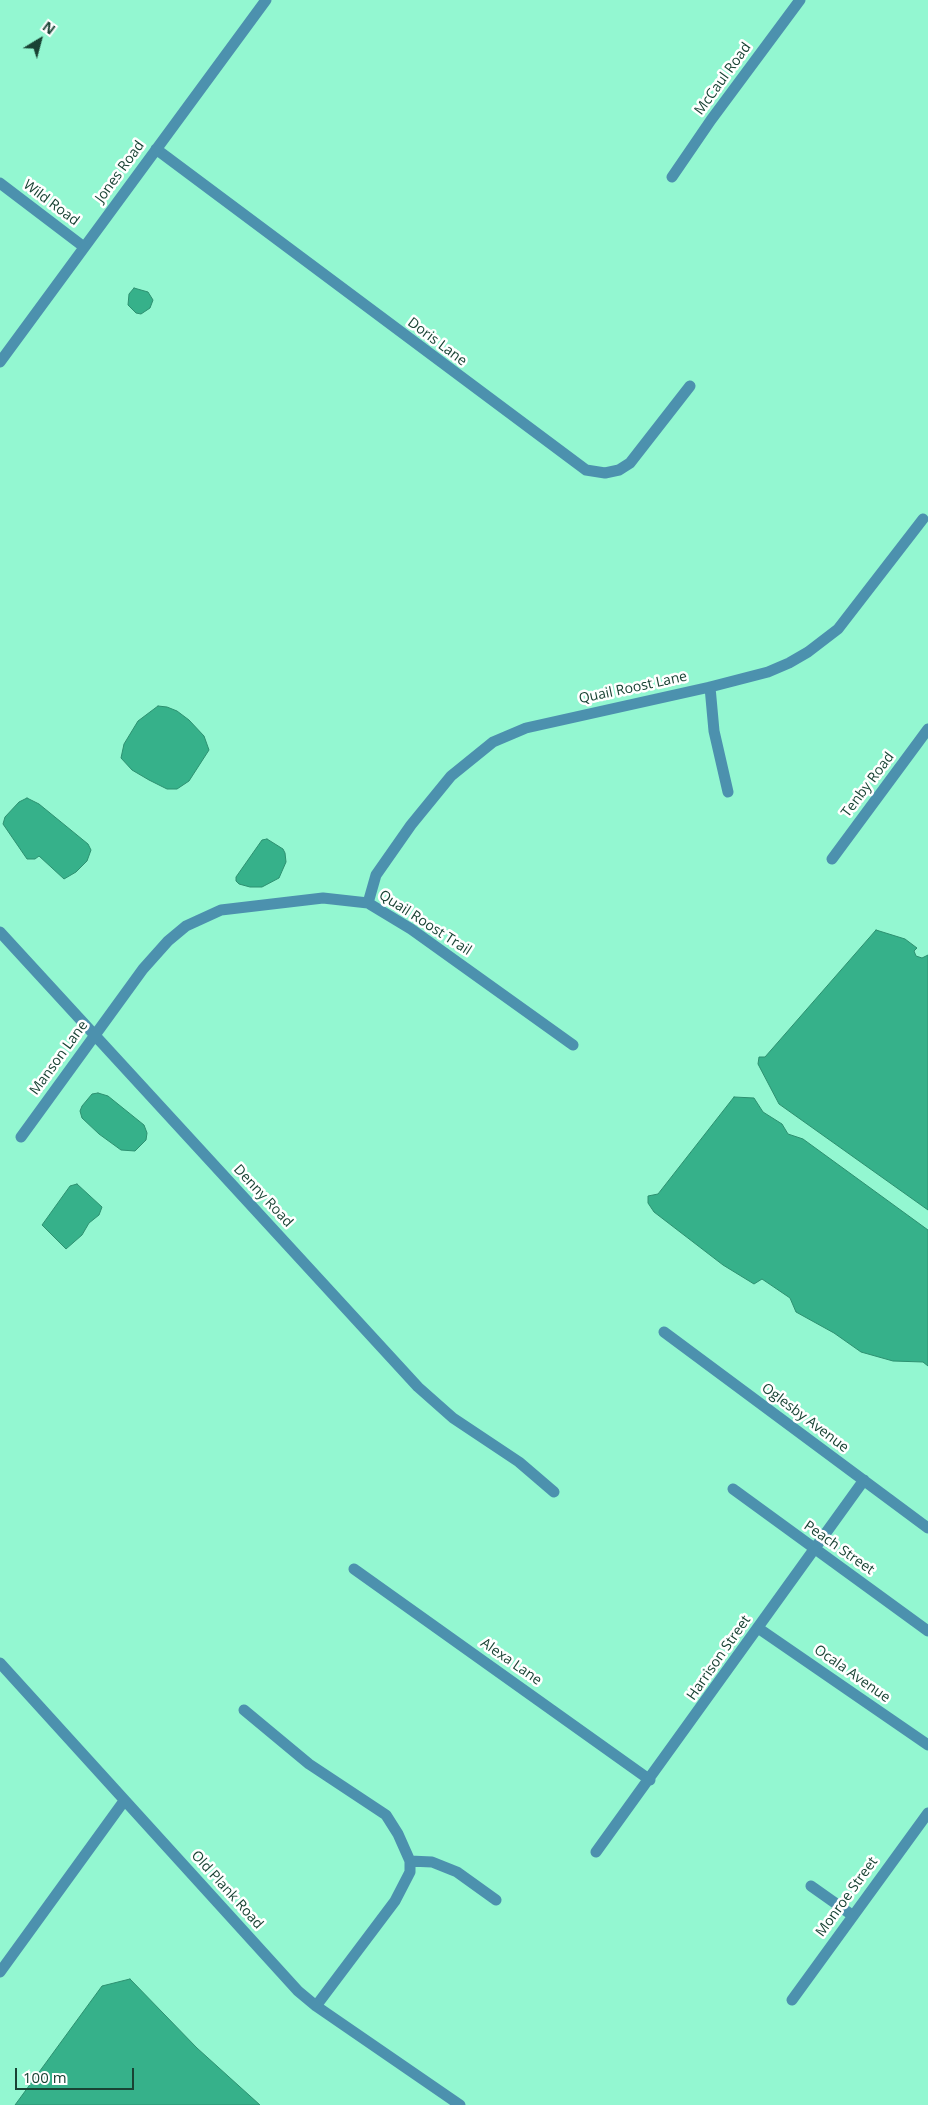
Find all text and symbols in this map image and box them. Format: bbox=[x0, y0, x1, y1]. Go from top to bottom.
north arrow bbox=[15, 15, 65, 65]
text: N bbox=[39, 17, 60, 39]
street label: McCaul Road bbox=[691, 40, 755, 118]
street label: Jones Road bbox=[92, 138, 148, 206]
street label: Wild Road bbox=[20, 177, 82, 229]
street label: Doris Lane bbox=[404, 314, 470, 370]
street label: Quail Roost Lane bbox=[577, 668, 689, 708]
street label: Tenby Road bbox=[838, 749, 898, 821]
street label: Quail Roost Trail bbox=[376, 887, 474, 959]
street label: Manson Lane bbox=[26, 1018, 92, 1098]
street label: Denny Road bbox=[230, 1161, 296, 1231]
street label: Oglesby Avenue bbox=[758, 1380, 852, 1456]
street label: Peach Street bbox=[801, 1518, 877, 1578]
street label: Harrison Street bbox=[684, 1612, 754, 1704]
street label: Alexa Lane bbox=[477, 1635, 545, 1689]
street label: Ocala Avenue bbox=[811, 1642, 893, 1706]
street label: Old Plank Road bbox=[188, 1847, 266, 1933]
street label: Monroe Street bbox=[812, 1854, 882, 1940]
scale bar bbox=[18, 2058, 136, 2090]
text: 100 m bbox=[23, 2067, 67, 2087]

